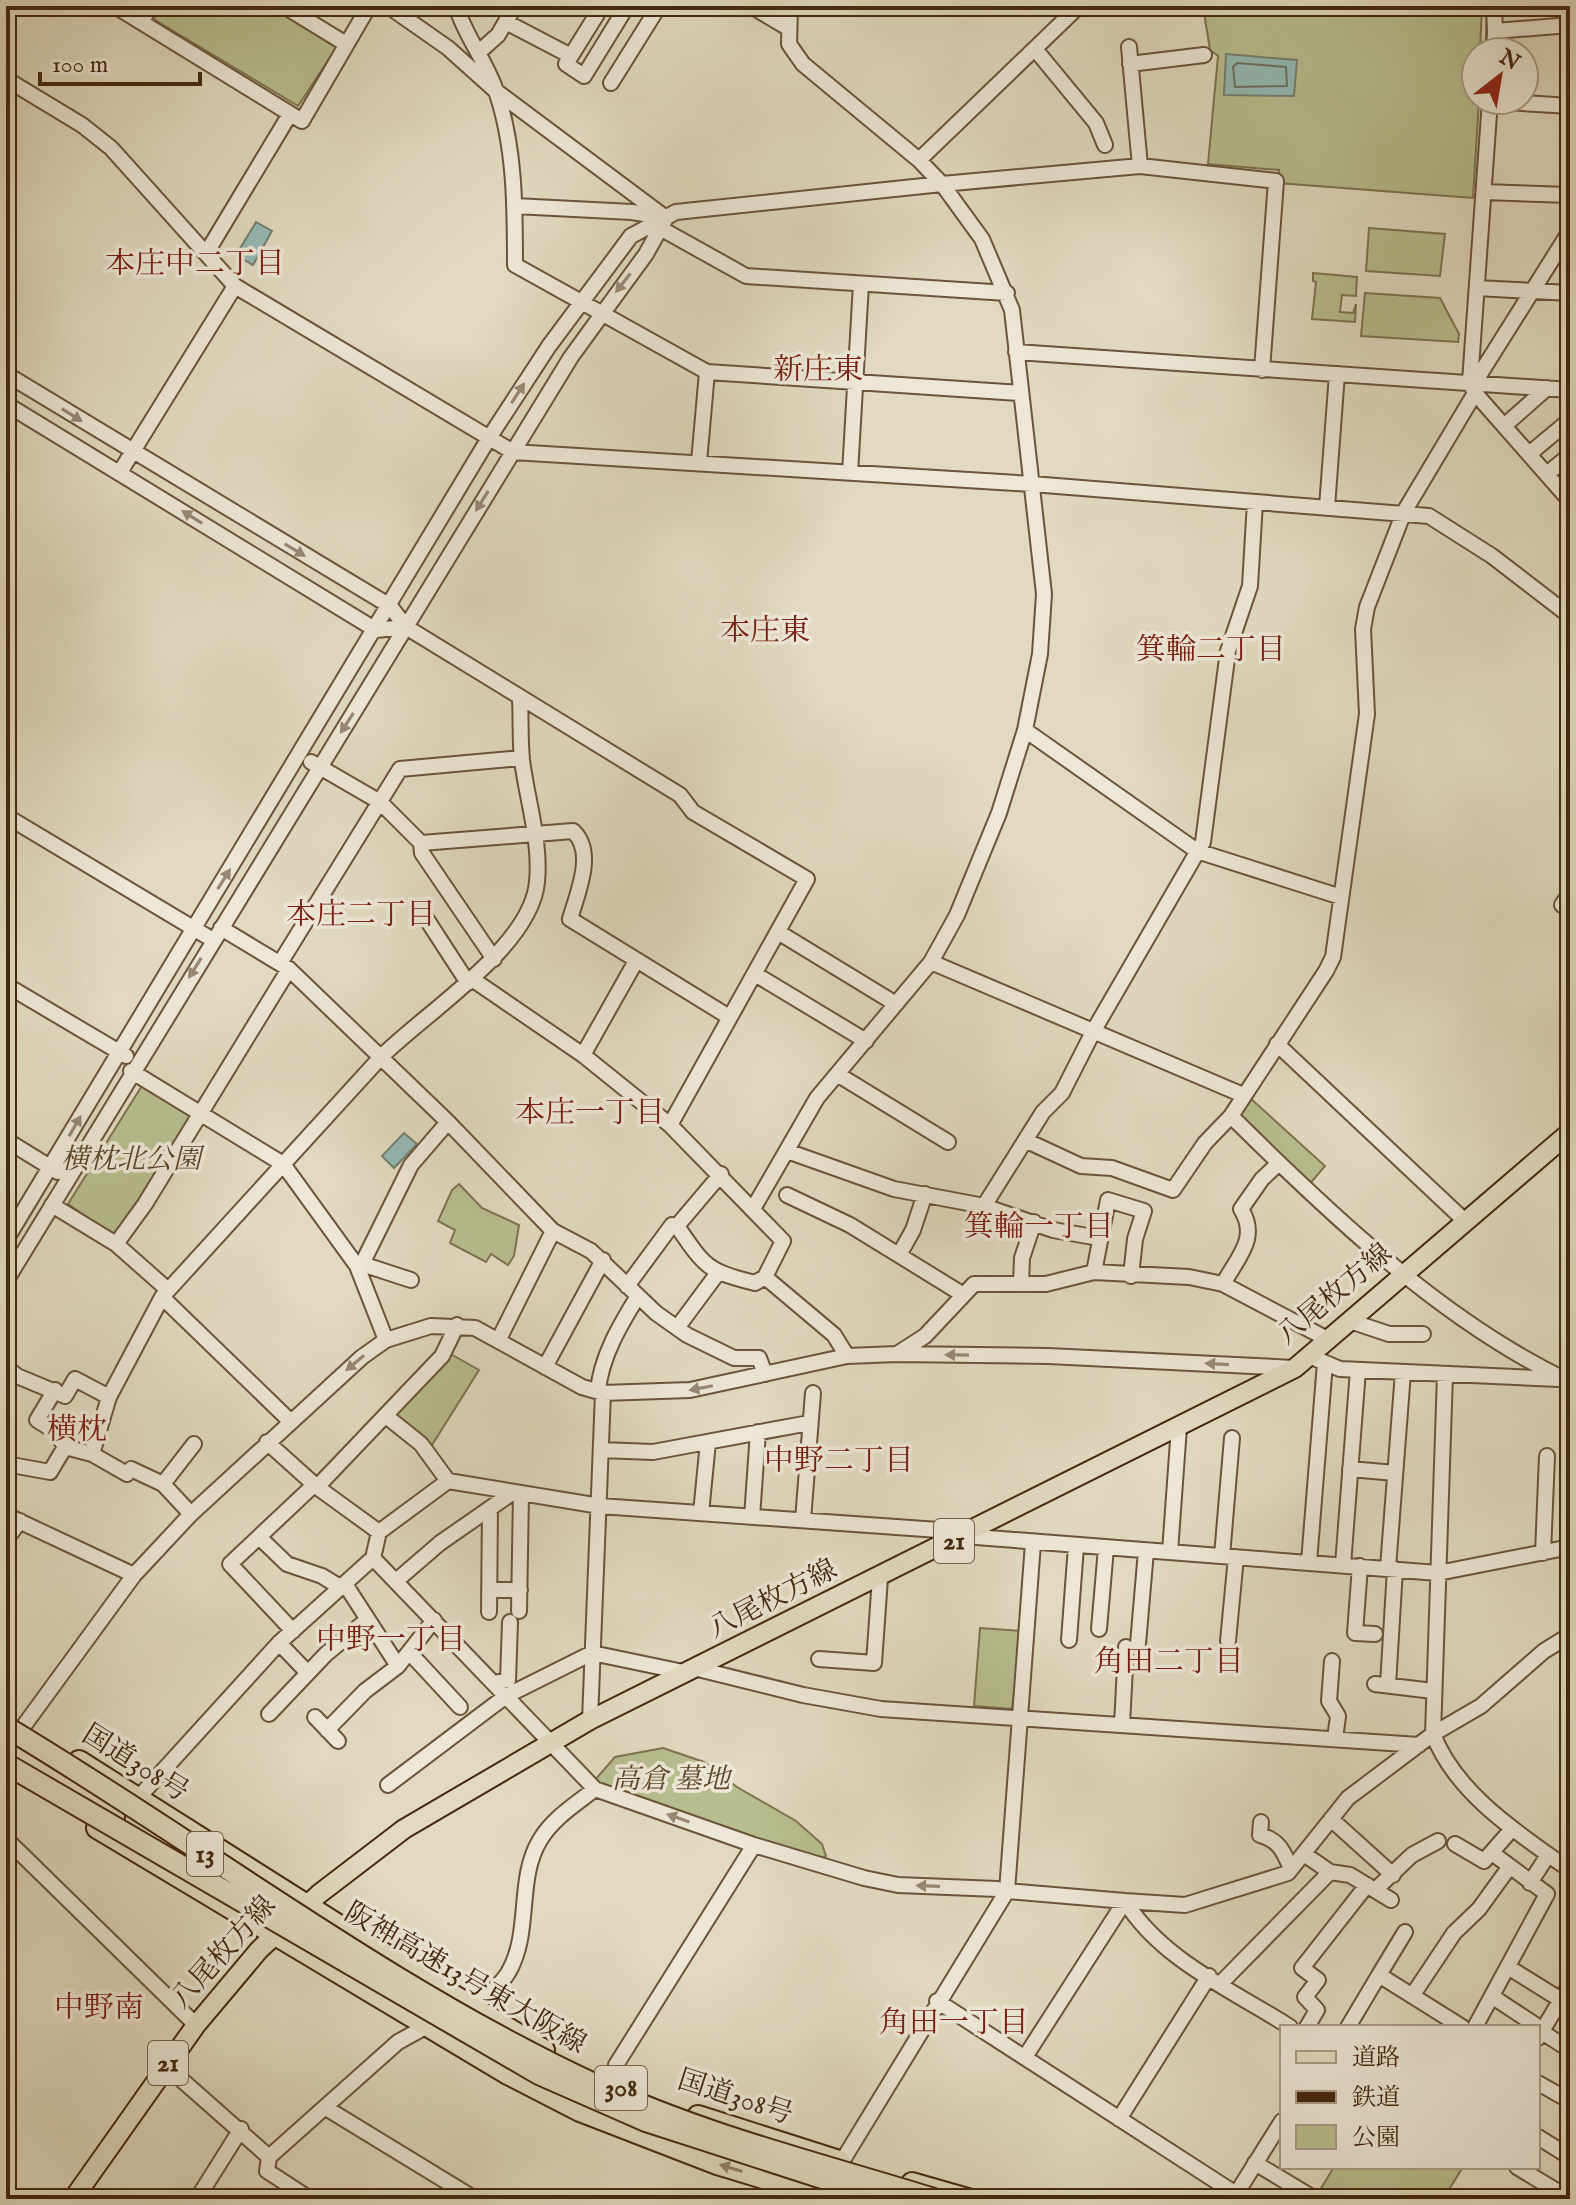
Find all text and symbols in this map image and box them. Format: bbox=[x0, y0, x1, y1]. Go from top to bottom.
scale bar bbox=[40, 36, 200, 86]
north arrow bbox=[1460, 36, 1540, 116]
text: N bbox=[1493, 43, 1525, 77]
text: 100 m bbox=[52, 50, 108, 81]
district label: 本庄中二丁目 bbox=[105, 246, 285, 284]
one-way arrow bbox=[616, 273, 632, 293]
district label: 新庄東 bbox=[773, 352, 863, 390]
one-way arrow bbox=[511, 382, 525, 404]
one-way arrow bbox=[61, 408, 83, 422]
one-way arrow bbox=[476, 490, 490, 512]
one-way arrow bbox=[181, 510, 203, 524]
one-way arrow bbox=[284, 542, 306, 556]
district label: 本庄東 bbox=[720, 613, 810, 651]
district label: 箕輪二丁目 bbox=[1136, 632, 1286, 670]
one-way arrow bbox=[340, 713, 355, 734]
one-way arrow bbox=[217, 868, 231, 890]
district label: 本庄二丁目 bbox=[286, 897, 436, 935]
one-way arrow bbox=[189, 957, 203, 979]
district label: 本庄一丁目 bbox=[515, 1095, 665, 1133]
one-way arrow bbox=[68, 1114, 82, 1137]
park label: 横枕北公園 bbox=[61, 1143, 205, 1178]
district label: 箕輪一丁目 bbox=[964, 1209, 1114, 1247]
street label: 八尾枚方線 bbox=[1270, 1237, 1400, 1353]
one-way arrow bbox=[944, 1349, 969, 1361]
one-way arrow bbox=[346, 1354, 366, 1371]
one-way arrow bbox=[1204, 1358, 1229, 1371]
one-way arrow bbox=[688, 1382, 713, 1394]
district label: 横枕 bbox=[47, 1412, 107, 1450]
district label: 中野二丁目 bbox=[764, 1443, 914, 1481]
road number: 21 bbox=[934, 1519, 974, 1563]
street label: 八尾枚方線 bbox=[703, 1553, 843, 1647]
district label: 中野一丁目 bbox=[316, 1622, 466, 1660]
district label: 角田二丁目 bbox=[1094, 1644, 1244, 1682]
street label: 国道308号 bbox=[75, 1718, 195, 1810]
park label: 高倉 墓地 bbox=[612, 1763, 733, 1798]
one-way arrow bbox=[666, 1811, 690, 1824]
road number: 13 bbox=[187, 1832, 223, 1876]
one-way arrow bbox=[915, 1880, 940, 1893]
street label: 八尾枚方線 bbox=[164, 1889, 284, 2017]
street label: 阪神高速13号東大阪線 bbox=[338, 1896, 592, 2062]
district label: 中野南 bbox=[54, 1990, 144, 2028]
district label: 角田一丁目 bbox=[879, 2005, 1029, 2043]
legend bbox=[1280, 2025, 1540, 2169]
road number: 21 bbox=[148, 2041, 188, 2085]
text: 道路 bbox=[1352, 2043, 1400, 2074]
street label: 国道308号 bbox=[673, 2063, 797, 2133]
road number: 308 bbox=[595, 2066, 647, 2110]
text: 鉄道 bbox=[1352, 2083, 1400, 2114]
text: 公園 bbox=[1352, 2123, 1400, 2154]
one-way arrow bbox=[719, 2161, 743, 2174]

